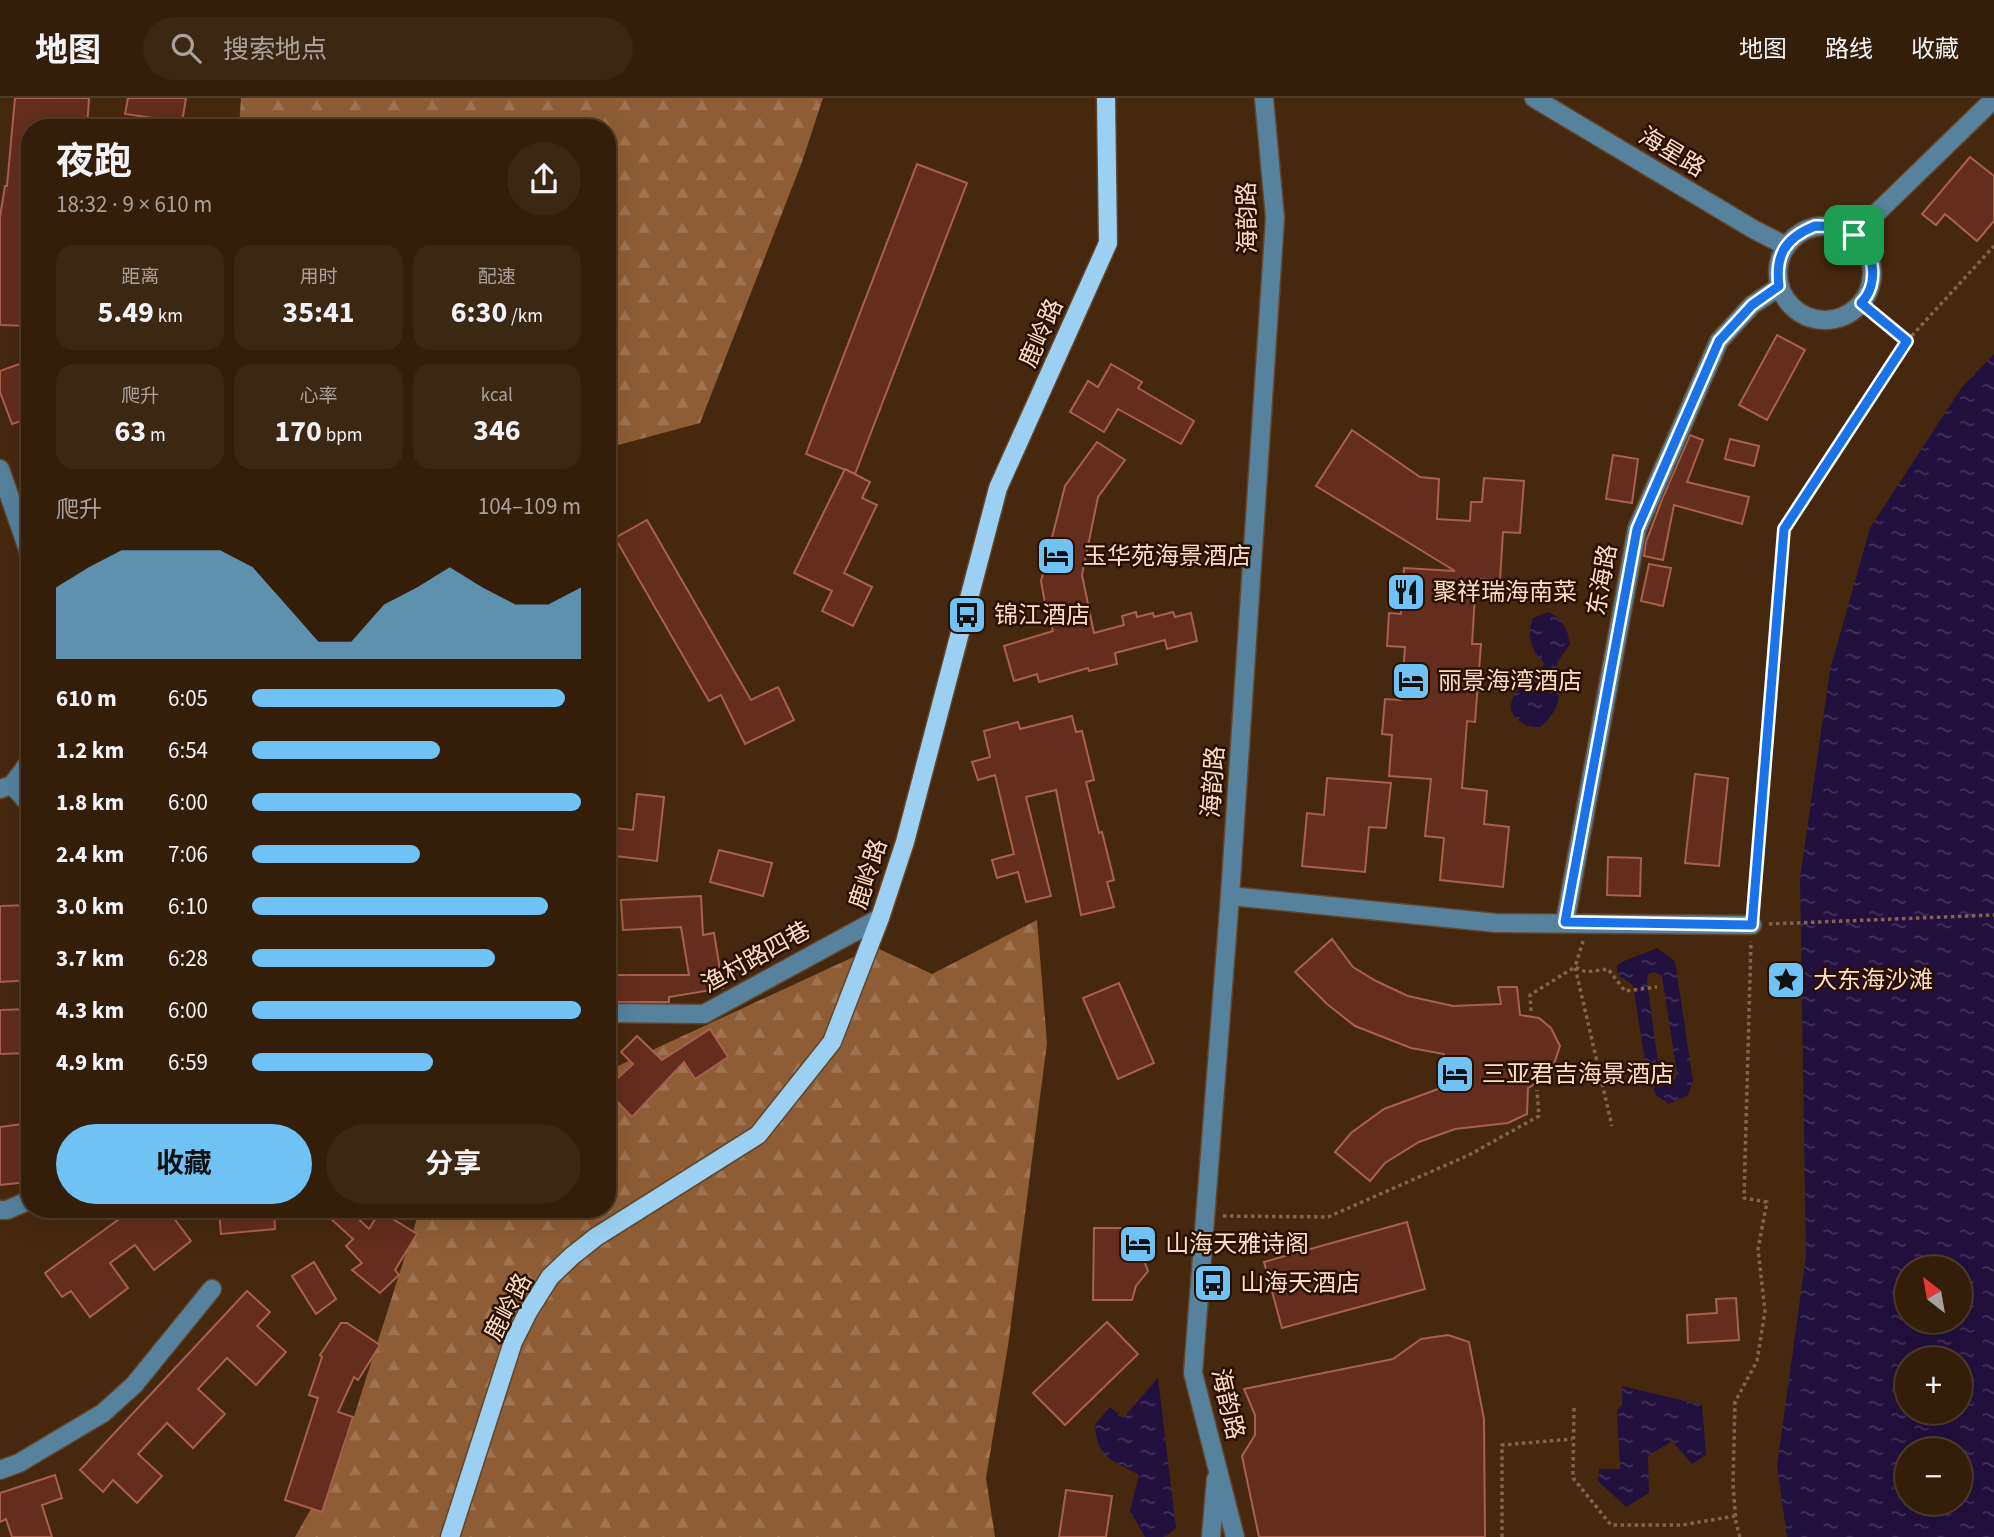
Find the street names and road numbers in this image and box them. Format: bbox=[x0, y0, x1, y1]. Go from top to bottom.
street label: 海星路 bbox=[1632, 119, 1712, 186]
street label: 海韵路 bbox=[1229, 182, 1266, 254]
street label: 鹿岭路 bbox=[1011, 293, 1072, 373]
street label: 东海路 bbox=[1579, 542, 1626, 619]
street label: 海韵路 bbox=[1194, 745, 1233, 819]
street label: 鹿岭路 bbox=[841, 835, 896, 914]
street label: 渔村路四巷 bbox=[695, 913, 817, 1002]
street label: 鹿岭路 bbox=[476, 1267, 541, 1347]
street label: 海韵路 bbox=[1202, 1365, 1253, 1443]

